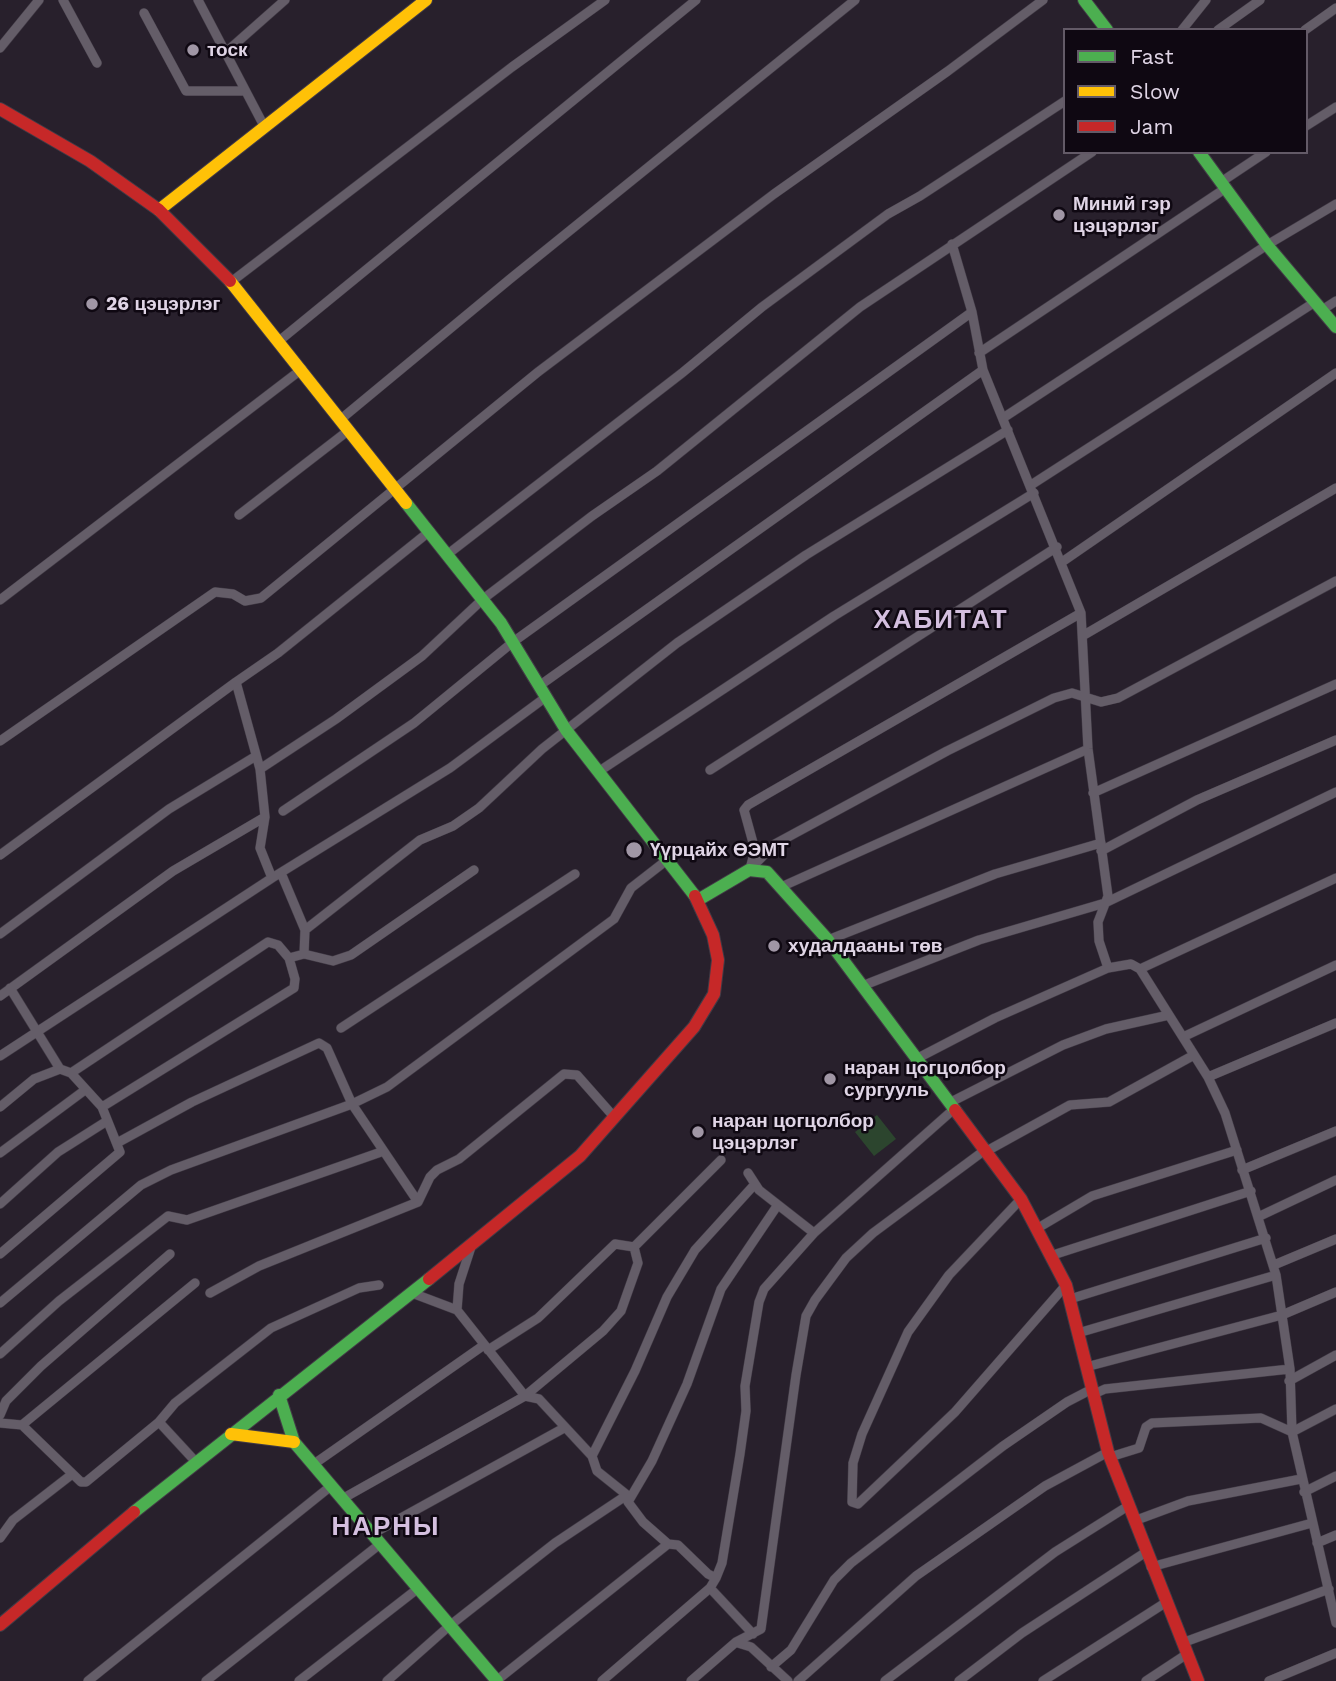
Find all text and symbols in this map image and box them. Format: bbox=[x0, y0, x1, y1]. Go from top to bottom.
legend bbox=[1063, 28, 1308, 154]
place label: тоск bbox=[207, 39, 247, 61]
marker: тоск bbox=[185, 42, 201, 58]
text: Fast bbox=[1130, 44, 1174, 69]
text: Slow bbox=[1130, 79, 1180, 104]
text: Jam bbox=[1130, 114, 1173, 139]
place label: Миний гэр цэцэрлэг bbox=[1073, 193, 1171, 237]
marker: Миний гэр цэцэрлэг bbox=[1051, 207, 1067, 223]
place label: 26 цэцэрлэг bbox=[106, 293, 220, 315]
marker: 26 цэцэрлэг bbox=[84, 296, 100, 312]
district label: ХАБИТАТ bbox=[874, 604, 1008, 636]
place label: Үүрцайх ӨЭМТ bbox=[650, 839, 789, 861]
marker: Үүрцайх ӨЭМТ bbox=[624, 840, 644, 860]
place label: худалдааны төв bbox=[788, 935, 943, 957]
marker: худалдааны төв bbox=[766, 938, 782, 954]
place label: наран цогцолбор сургууль bbox=[844, 1057, 1006, 1101]
marker: наран цогцолбор сургууль bbox=[822, 1071, 838, 1087]
place label: наран цогцолбор цэцэрлэг bbox=[712, 1110, 874, 1154]
marker: наран цогцолбор цэцэрлэг bbox=[690, 1124, 706, 1140]
district label: НАРНЫ bbox=[332, 1511, 440, 1543]

